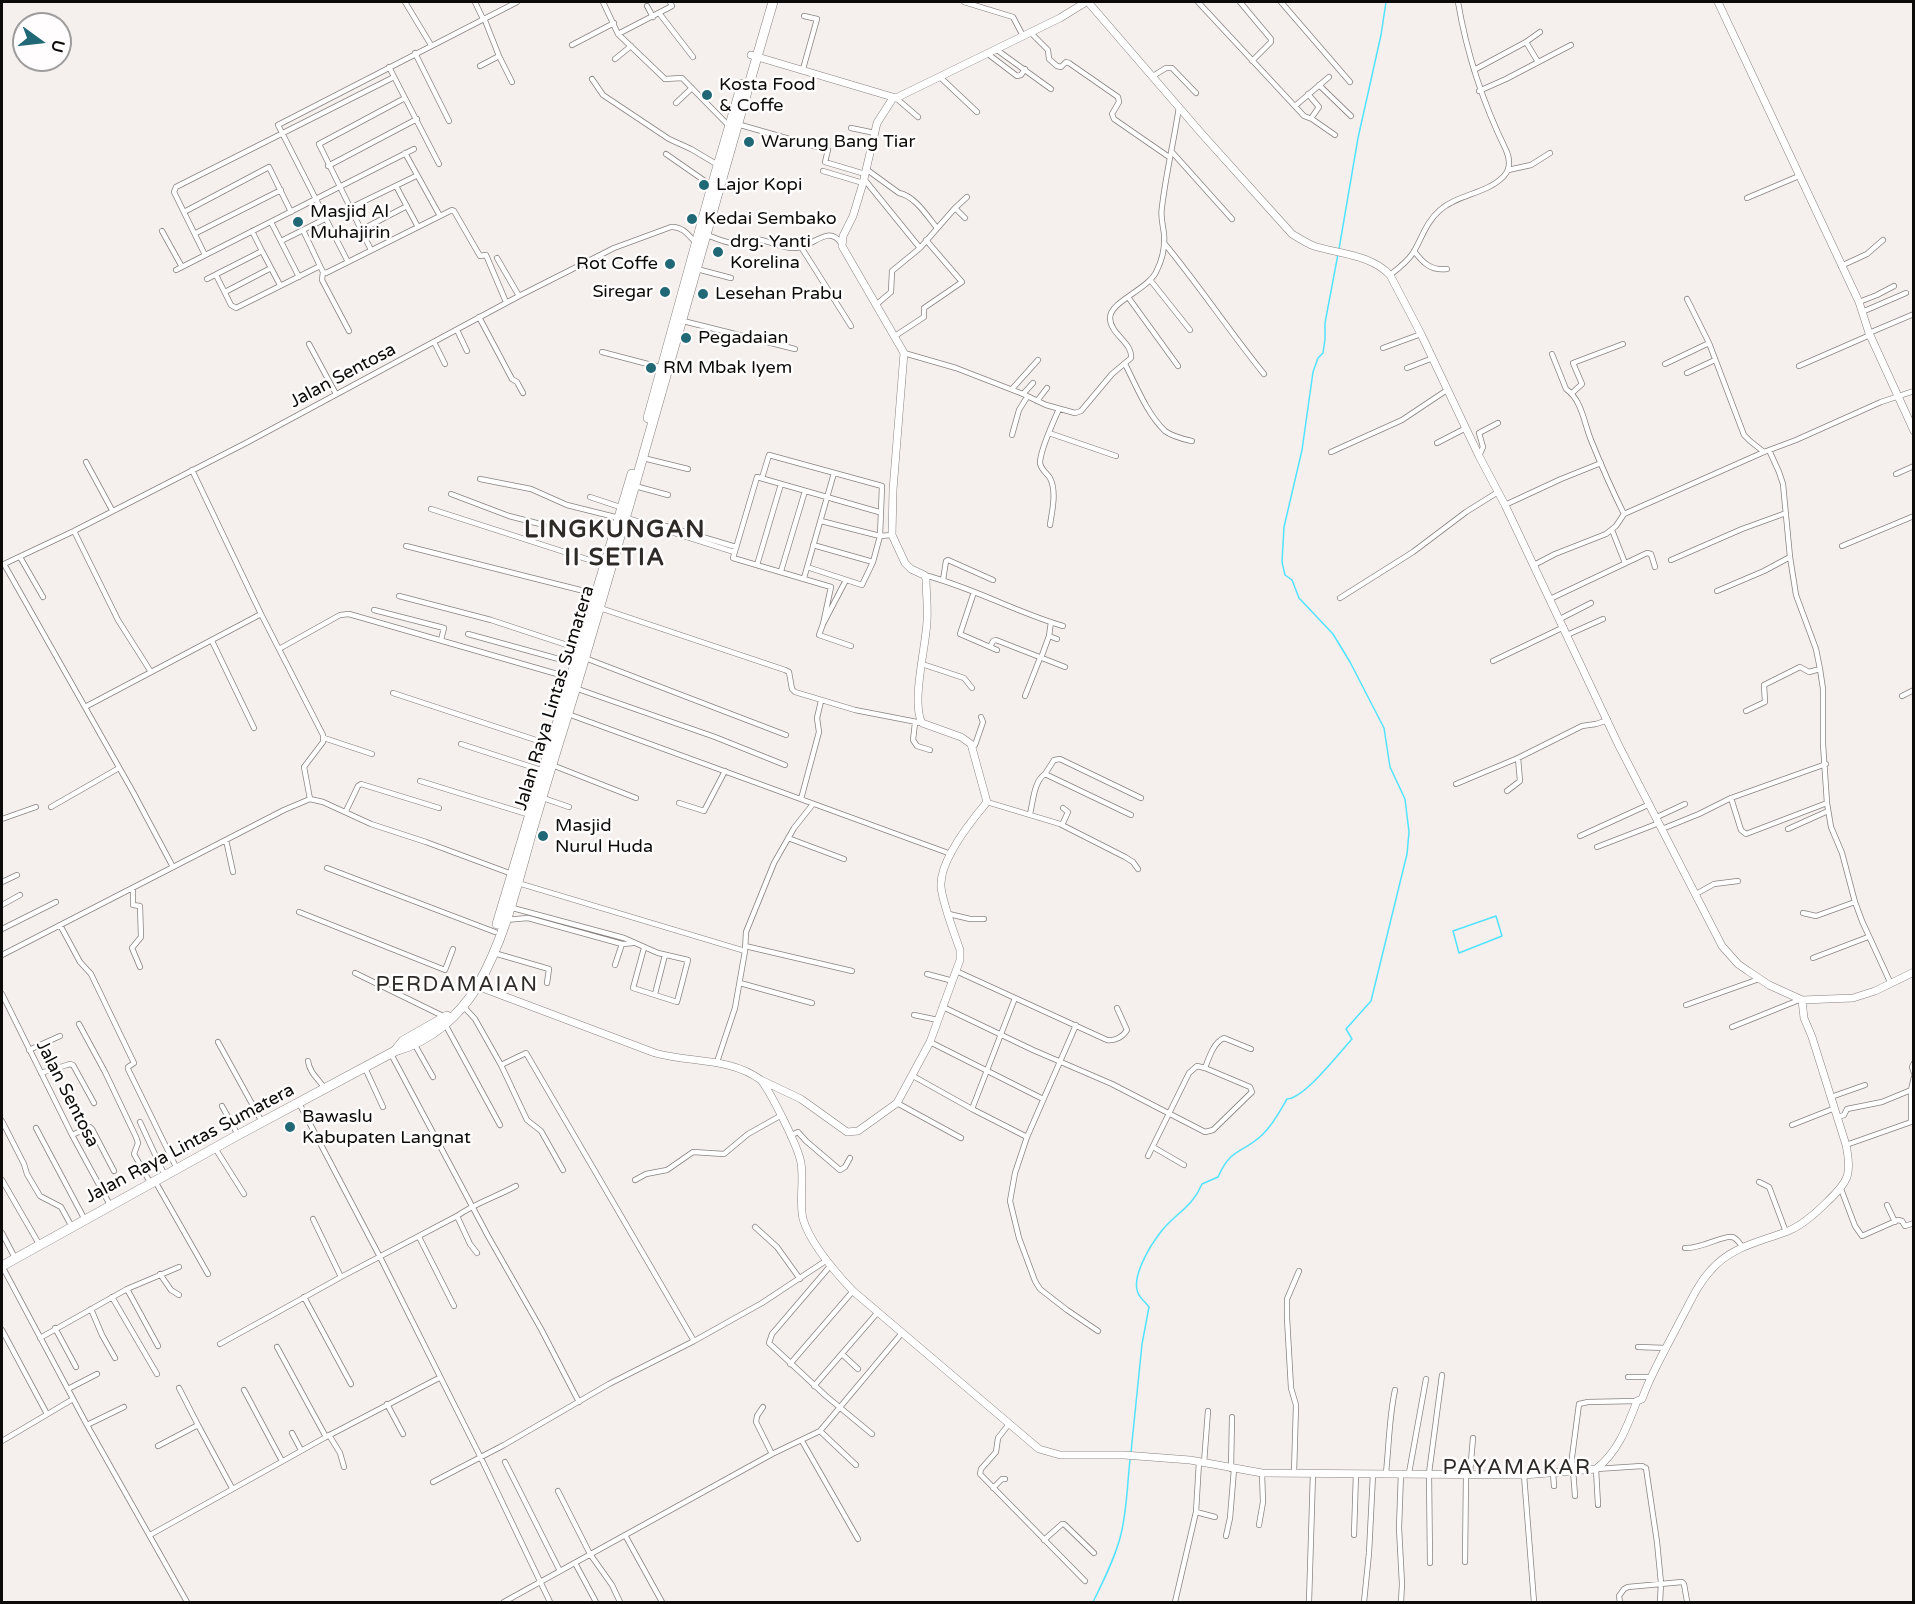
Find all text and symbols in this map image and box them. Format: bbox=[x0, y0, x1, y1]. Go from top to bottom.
north arrow bbox=[12, 12, 72, 72]
text: U bbox=[46, 38, 69, 55]
place label: Kosta Food & Coffe bbox=[719, 74, 816, 116]
marker: Kosta Food & Coffe bbox=[700, 88, 714, 102]
place label: Warung Bang Tiar bbox=[761, 131, 915, 153]
marker: Warung Bang Tiar bbox=[742, 135, 756, 149]
place label: Lajor Kopi bbox=[716, 174, 802, 196]
marker: Lajor Kopi bbox=[697, 178, 711, 192]
place label: Masjid Al Muhajirin bbox=[310, 201, 391, 244]
place label: Kedai Sembako bbox=[704, 208, 837, 230]
marker: Kedai Sembako bbox=[685, 212, 699, 226]
marker: Masjid Al Muhajirin bbox=[291, 215, 305, 229]
place label: drg. Yanti Korelina bbox=[730, 231, 811, 274]
marker: drg. Yanti Korelina bbox=[711, 245, 725, 259]
place label: Rot Coffe bbox=[576, 253, 658, 275]
marker: Rot Coffe bbox=[663, 257, 677, 271]
place label: Siregar bbox=[592, 281, 653, 303]
place label: Lesehan Prabu bbox=[715, 283, 842, 305]
marker: Siregar bbox=[658, 285, 672, 299]
marker: Lesehan Prabu bbox=[696, 287, 710, 301]
place label: Pegadaian bbox=[698, 327, 789, 349]
marker: Pegadaian bbox=[679, 331, 693, 345]
street label: Jalan Sentosa bbox=[286, 339, 400, 413]
place label: RM Mbak Iyem bbox=[663, 357, 792, 379]
marker: RM Mbak Iyem bbox=[644, 361, 658, 375]
district label: LINGKUNGAN II SETIA bbox=[524, 517, 706, 573]
street label: Jalan Raya Lintas Sumatera bbox=[510, 583, 600, 813]
place label: Masjid Nurul Huda bbox=[555, 815, 653, 858]
marker: Masjid Nurul Huda bbox=[536, 829, 550, 843]
district label: PERDAMAIAN bbox=[375, 972, 539, 998]
street label: Jalan Sentosa bbox=[31, 1037, 103, 1151]
street label: Jalan Raya Lintas Sumatera bbox=[82, 1080, 298, 1208]
place label: Bawaslu Kabupaten Langnat bbox=[302, 1106, 471, 1148]
marker: Bawaslu Kabupaten Langnat bbox=[283, 1120, 297, 1134]
district label: PAYAMAKAR bbox=[1442, 1455, 1592, 1481]

